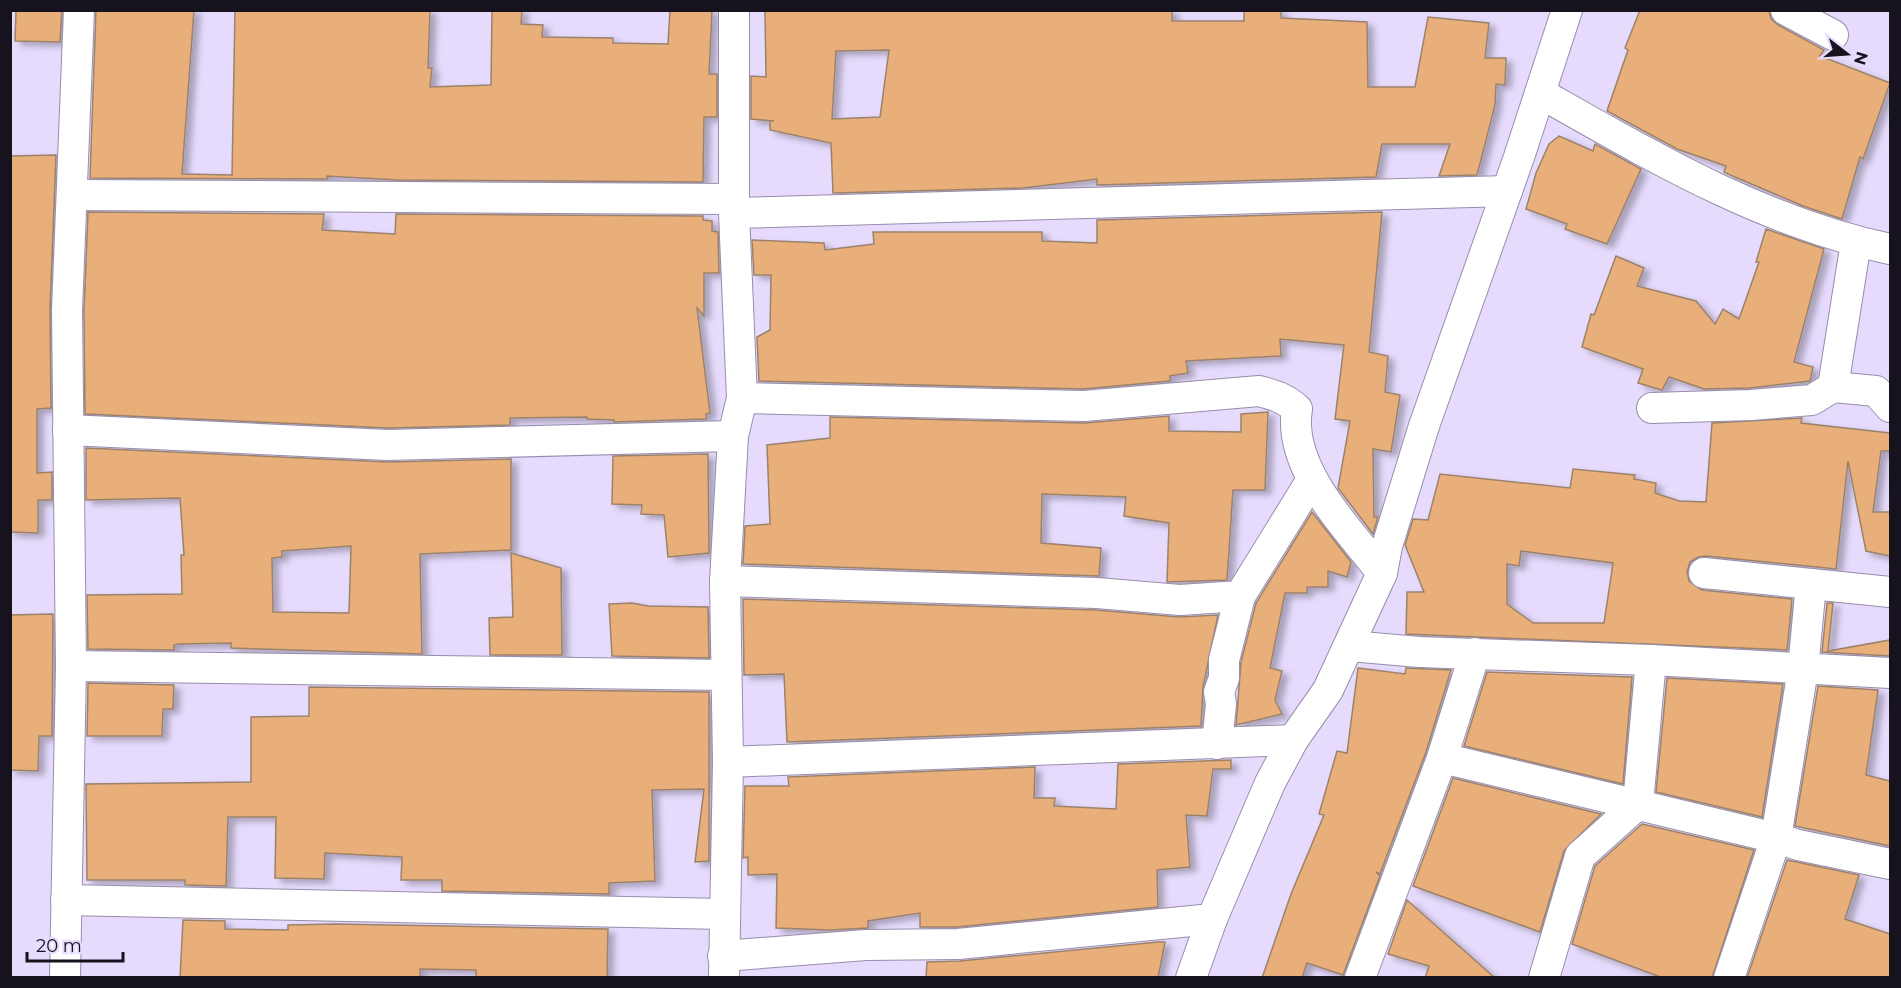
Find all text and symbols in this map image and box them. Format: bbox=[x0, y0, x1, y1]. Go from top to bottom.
north arrow bbox=[1817, 24, 1877, 84]
text: N bbox=[1850, 49, 1872, 67]
scale bar bbox=[27, 925, 123, 963]
text: 20 m bbox=[36, 935, 82, 957]

